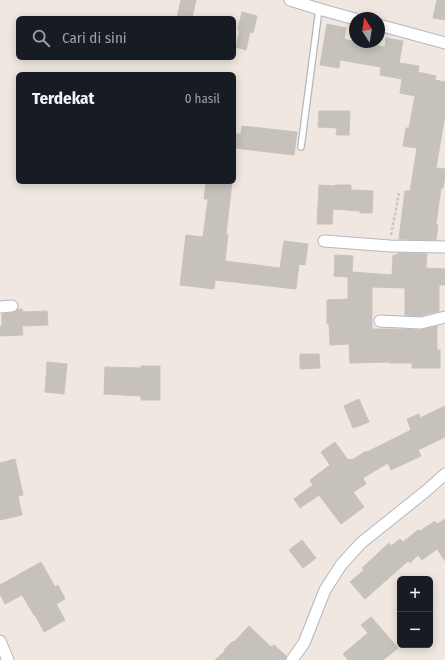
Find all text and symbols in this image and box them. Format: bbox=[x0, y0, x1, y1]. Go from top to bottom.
north arrow bbox=[349, 12, 385, 48]
search box bbox=[16, 16, 236, 60]
icon: search bbox=[30, 27, 52, 49]
text: Cari di sini bbox=[62, 29, 127, 47]
text: Terdekat bbox=[32, 88, 94, 109]
text: 0 hasil bbox=[185, 91, 220, 106]
map controls bbox=[397, 576, 433, 648]
button: + bbox=[397, 576, 433, 612]
button: − bbox=[397, 612, 433, 648]

